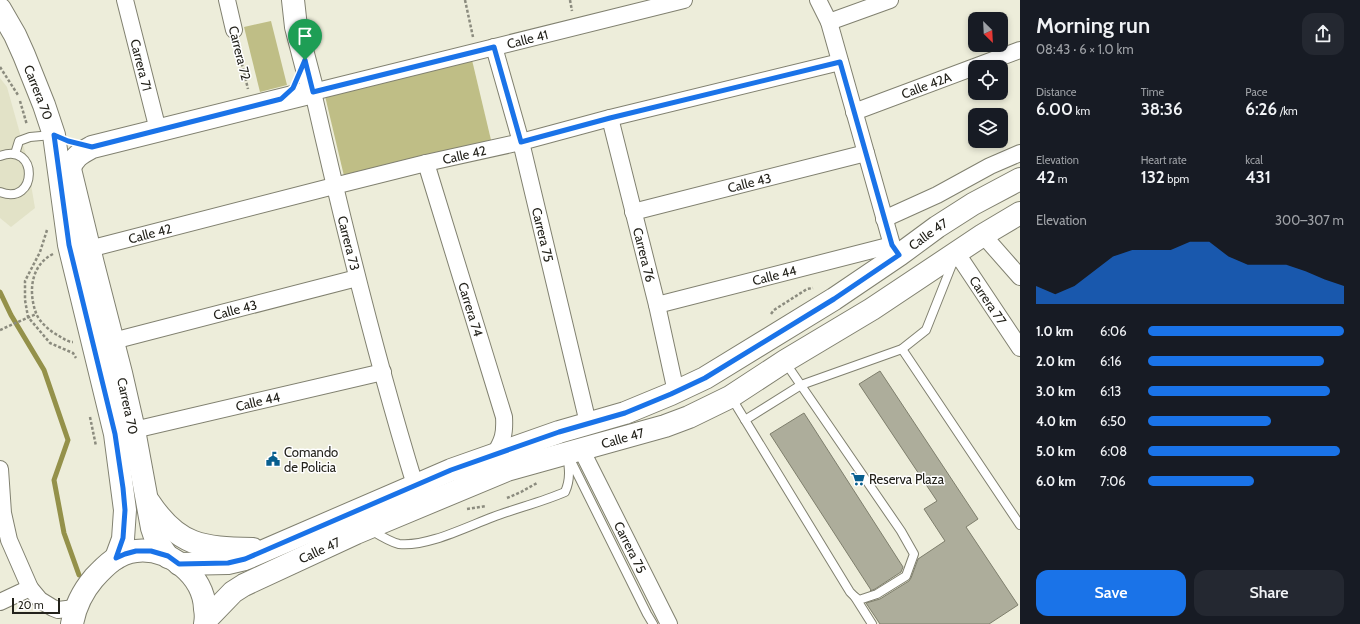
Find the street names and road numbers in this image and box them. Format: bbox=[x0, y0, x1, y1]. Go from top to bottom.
street label: Carrera 72 bbox=[226, 24, 255, 82]
street label: Calle 41 bbox=[505, 26, 550, 52]
street label: Carrera 71 bbox=[127, 37, 156, 93]
street label: Carrera 70 bbox=[21, 62, 56, 122]
street label: Calle 42A bbox=[899, 68, 953, 102]
street label: Calle 42 bbox=[441, 142, 488, 167]
street label: Calle 43 bbox=[726, 169, 773, 196]
street label: Carrera 75 bbox=[529, 206, 557, 264]
street label: Carrera 73 bbox=[334, 214, 364, 272]
street label: Calle 47 bbox=[905, 214, 951, 253]
street label: Calle 42 bbox=[127, 220, 174, 247]
street label: Carrera 76 bbox=[630, 226, 659, 284]
street label: Calle 44 bbox=[750, 262, 798, 288]
street label: Carrera 77 bbox=[966, 273, 1010, 328]
street label: Carrera 74 bbox=[455, 280, 487, 339]
street label: Calle 43 bbox=[211, 296, 259, 323]
street label: Carrera 70 bbox=[114, 376, 142, 436]
street label: Calle 44 bbox=[234, 388, 282, 414]
street label: Calle 47 bbox=[599, 424, 646, 451]
street label: Carrera 75 bbox=[611, 519, 650, 576]
street label: Calle 47 bbox=[296, 533, 343, 567]

